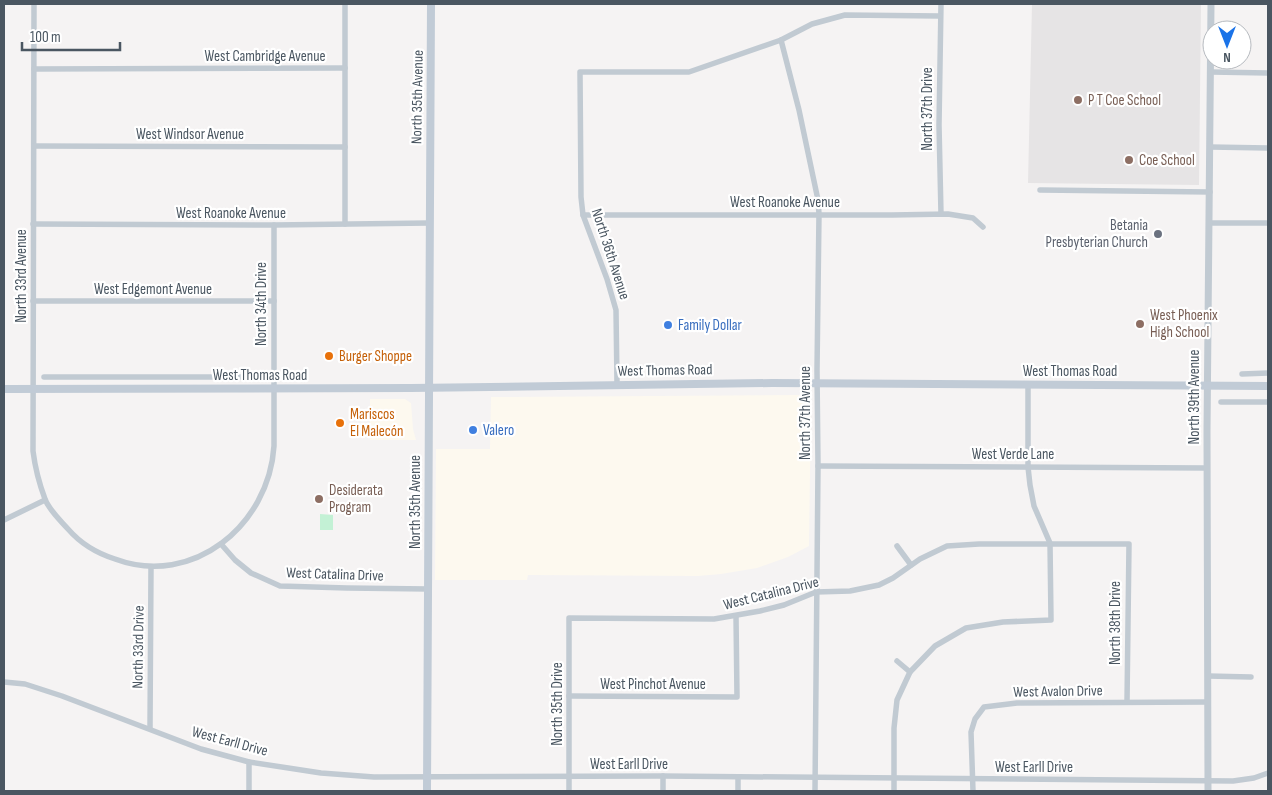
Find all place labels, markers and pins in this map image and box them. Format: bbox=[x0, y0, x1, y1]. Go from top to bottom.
place label: P T Coe School bbox=[1088, 91, 1161, 110]
marker: P T Coe School bbox=[1072, 94, 1084, 106]
place label: Coe School bbox=[1139, 151, 1195, 170]
marker: Coe School bbox=[1123, 154, 1135, 166]
place label: Betania Presbyterian Church bbox=[1046, 216, 1148, 252]
marker: Betania Presbyterian Church bbox=[1152, 228, 1164, 240]
place label: West Phoenix High School bbox=[1150, 306, 1218, 342]
place label: Family Dollar bbox=[678, 316, 743, 335]
marker: West Phoenix High School bbox=[1134, 318, 1146, 330]
marker: Family Dollar bbox=[662, 319, 674, 331]
place label: Burger Shoppe bbox=[339, 347, 412, 366]
marker: Burger Shoppe bbox=[323, 350, 335, 362]
place label: Mariscos El Malecón bbox=[350, 405, 403, 441]
marker: Mariscos El Malecón bbox=[334, 417, 346, 429]
place label: Valero bbox=[483, 421, 514, 440]
marker: Valero bbox=[467, 424, 479, 436]
place label: Desiderata Program bbox=[329, 481, 383, 517]
marker: Desiderata Program bbox=[313, 493, 325, 505]

